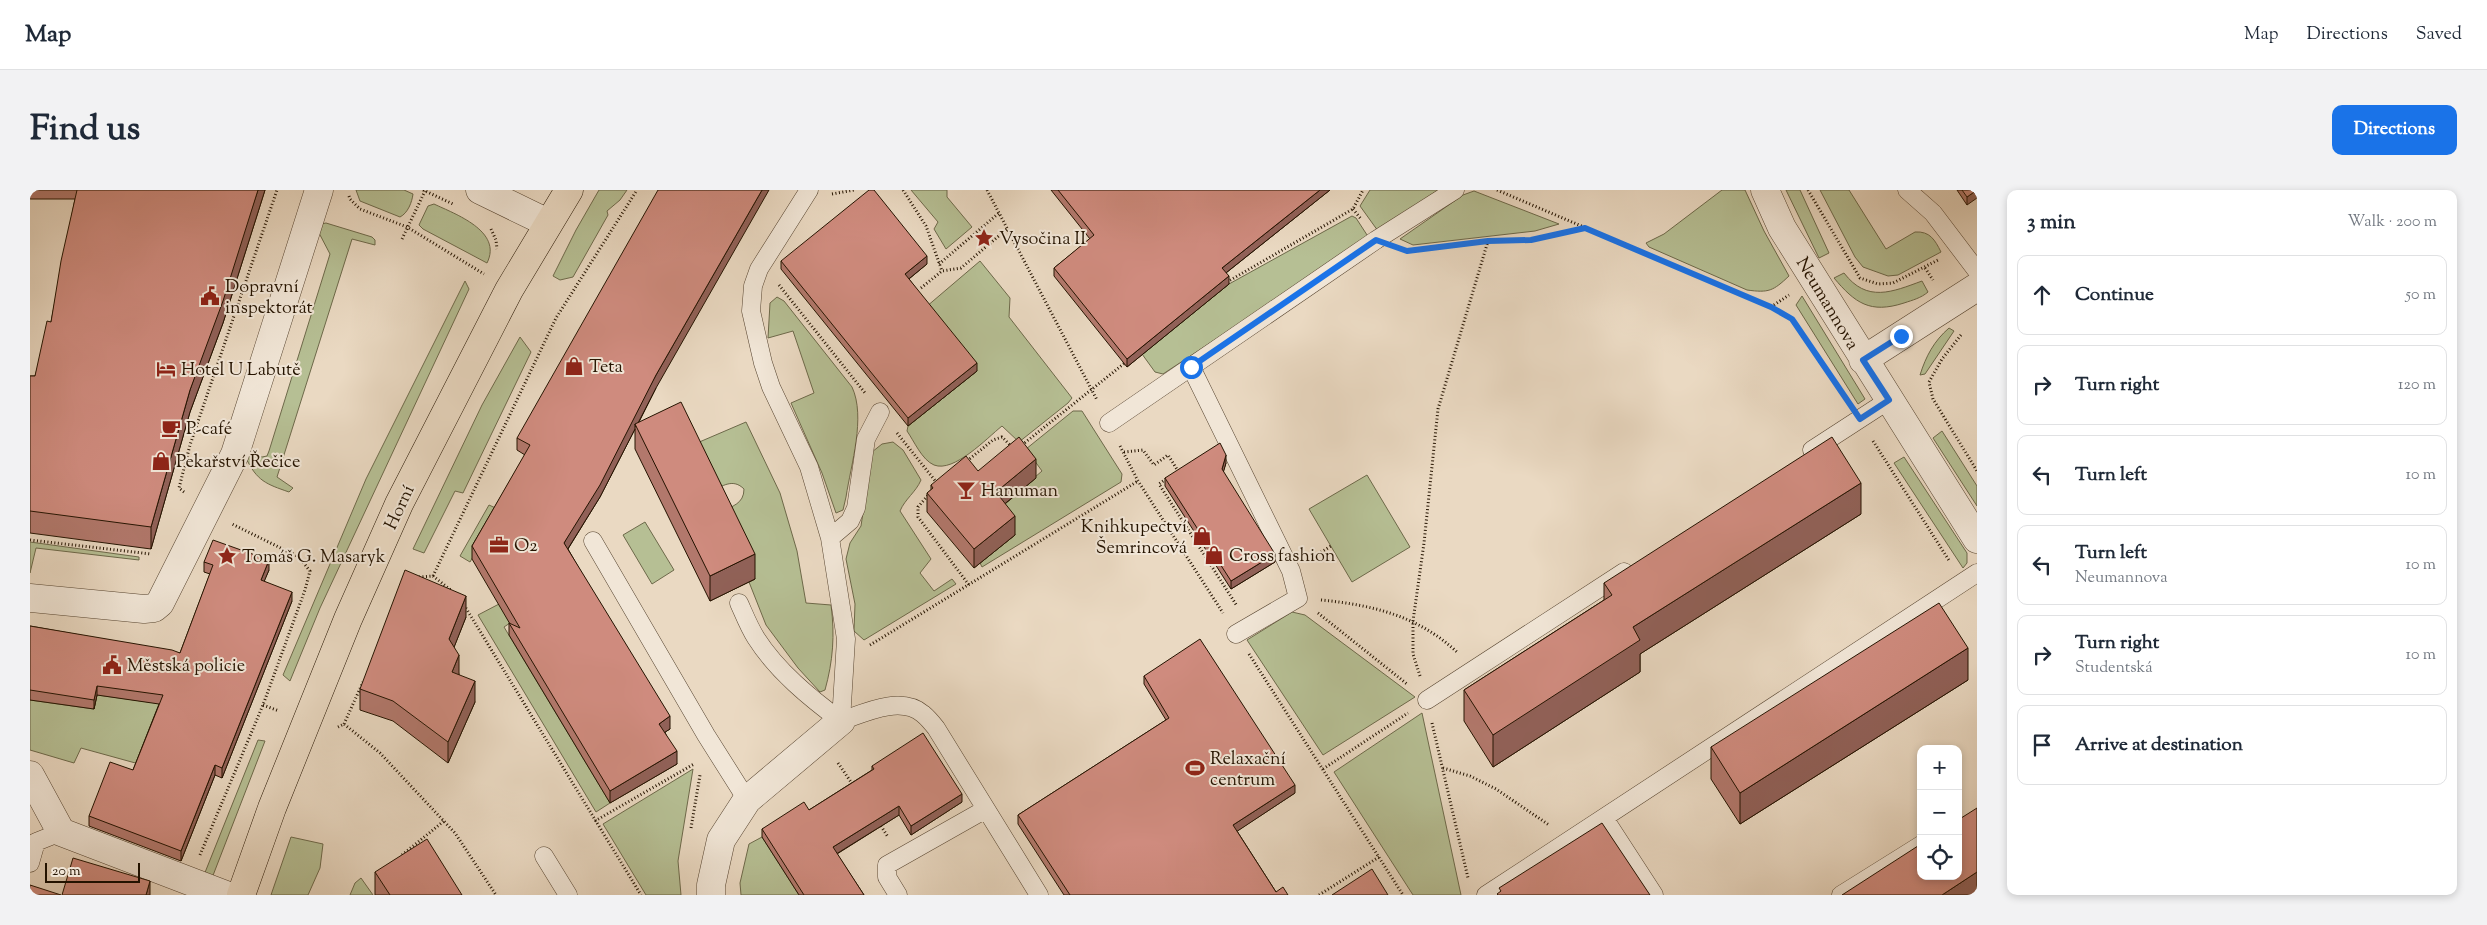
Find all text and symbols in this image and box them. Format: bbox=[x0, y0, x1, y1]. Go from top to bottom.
text: Map bbox=[25, 18, 71, 52]
text: Map bbox=[2244, 22, 2279, 48]
text: Directions bbox=[2307, 22, 2388, 48]
text: Saved bbox=[2416, 22, 2462, 48]
text: Find us bbox=[30, 105, 140, 156]
button: Directions bbox=[2332, 105, 2457, 155]
text: 3 min bbox=[2027, 208, 2076, 238]
text: Walk · 200 m bbox=[2348, 211, 2437, 234]
place icon: Vysočina II bbox=[973, 227, 995, 249]
place label: Vysočina II bbox=[999, 227, 1086, 253]
street label: Neumannova bbox=[1788, 253, 1864, 355]
place label: Dopravní inspektorát bbox=[225, 275, 313, 322]
icon: ahead bbox=[2028, 281, 2056, 309]
text: Continue bbox=[2075, 282, 2154, 309]
text: 50 m bbox=[2405, 284, 2436, 307]
public building icon: Dopravní inspektorát bbox=[199, 285, 221, 307]
route end bbox=[1890, 325, 1913, 348]
shop icon: Teta bbox=[563, 355, 585, 377]
place label: Teta bbox=[589, 355, 623, 381]
route start bbox=[1180, 356, 1203, 379]
hotel icon: Hotel U Labutě bbox=[155, 358, 177, 380]
place label: Hotel U Labutě bbox=[181, 358, 301, 384]
icon: right bbox=[2028, 371, 2056, 399]
text: Turn right bbox=[2075, 372, 2159, 399]
text: 120 m bbox=[2398, 374, 2436, 397]
cafe icon: P-café bbox=[160, 417, 182, 439]
place label: P-café bbox=[186, 417, 232, 443]
shop icon: Pekařství Řečice bbox=[150, 450, 172, 472]
place label: Pekařství Řečice bbox=[176, 450, 300, 476]
icon: left bbox=[2028, 461, 2056, 489]
text: Turn left bbox=[2075, 462, 2147, 489]
text: 10 m bbox=[2406, 464, 2436, 487]
bar icon: Hanuman bbox=[955, 479, 977, 501]
place label: Hanuman bbox=[981, 479, 1059, 505]
street label: Horní bbox=[379, 481, 422, 534]
place label: Knihkupectví Šemrincová bbox=[1081, 515, 1187, 562]
shop icon: Knihkupectví Šemrincová bbox=[1191, 525, 1213, 547]
office icon: O2 bbox=[488, 534, 510, 556]
place label: O2 bbox=[514, 534, 538, 560]
text: Turn left bbox=[2075, 540, 2147, 567]
shop icon: Cross fashion bbox=[1203, 544, 1225, 566]
place label: Cross fashion bbox=[1229, 544, 1336, 570]
place icon: Tomáš G. Masaryk bbox=[216, 545, 238, 567]
place label: Tomáš G. Masaryk bbox=[242, 545, 386, 571]
icon: left bbox=[2028, 551, 2056, 579]
text: 10 m bbox=[2406, 554, 2436, 577]
text: Neumannova bbox=[2075, 567, 2168, 590]
text: Turn right bbox=[2075, 630, 2159, 657]
icon: right bbox=[2028, 641, 2056, 669]
text: 10 m bbox=[2406, 644, 2436, 667]
public building icon: Městská policie bbox=[101, 654, 123, 676]
place label: Městská policie bbox=[127, 654, 245, 680]
text: Studentská bbox=[2075, 657, 2153, 680]
icon: arrive bbox=[2028, 731, 2056, 759]
text: Arrive at destination bbox=[2075, 732, 2243, 759]
map controls bbox=[1917, 745, 1962, 880]
button: + bbox=[1917, 745, 1962, 790]
place label: Relaxační centrum bbox=[1210, 747, 1286, 794]
sports icon: Relaxační centrum bbox=[1184, 757, 1206, 779]
button: − bbox=[1917, 790, 1962, 835]
button: locate bbox=[1917, 835, 1962, 880]
scale bar bbox=[45, 860, 140, 883]
text: 20 m bbox=[52, 862, 81, 882]

